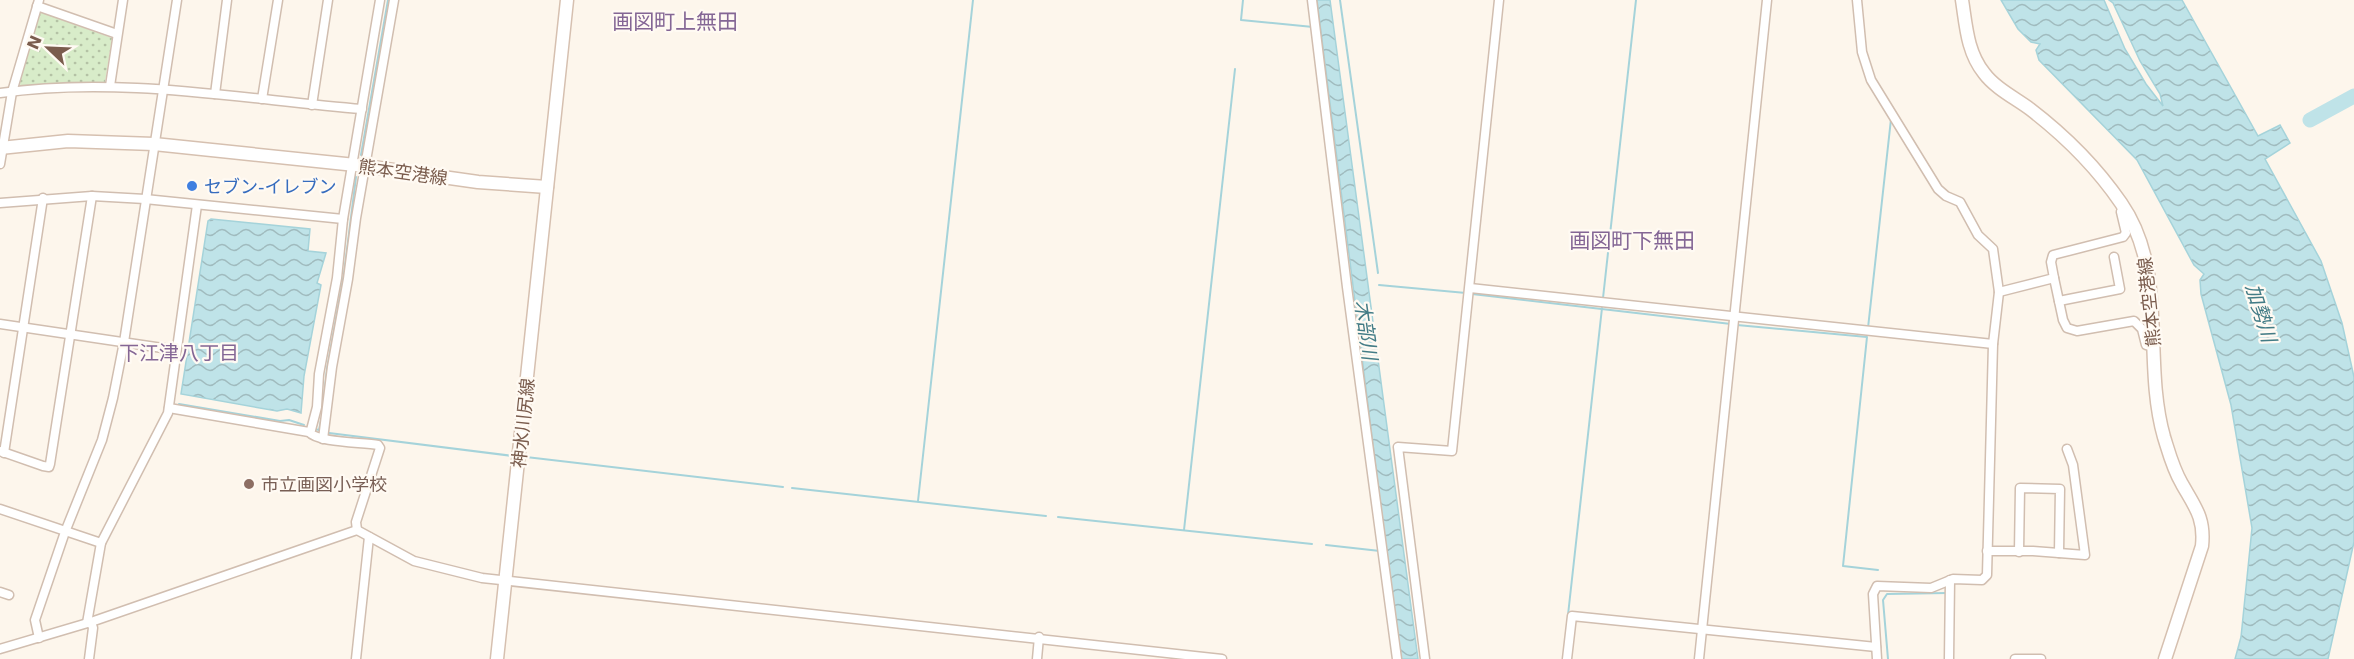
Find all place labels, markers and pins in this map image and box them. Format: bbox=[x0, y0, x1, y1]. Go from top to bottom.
place label: セブン-イレブン bbox=[204, 176, 337, 197]
marker: セブン-イレブン bbox=[185, 179, 199, 193]
place label: 市立画図小学校 bbox=[261, 474, 387, 495]
marker: 市立画図小学校 bbox=[242, 477, 256, 491]

